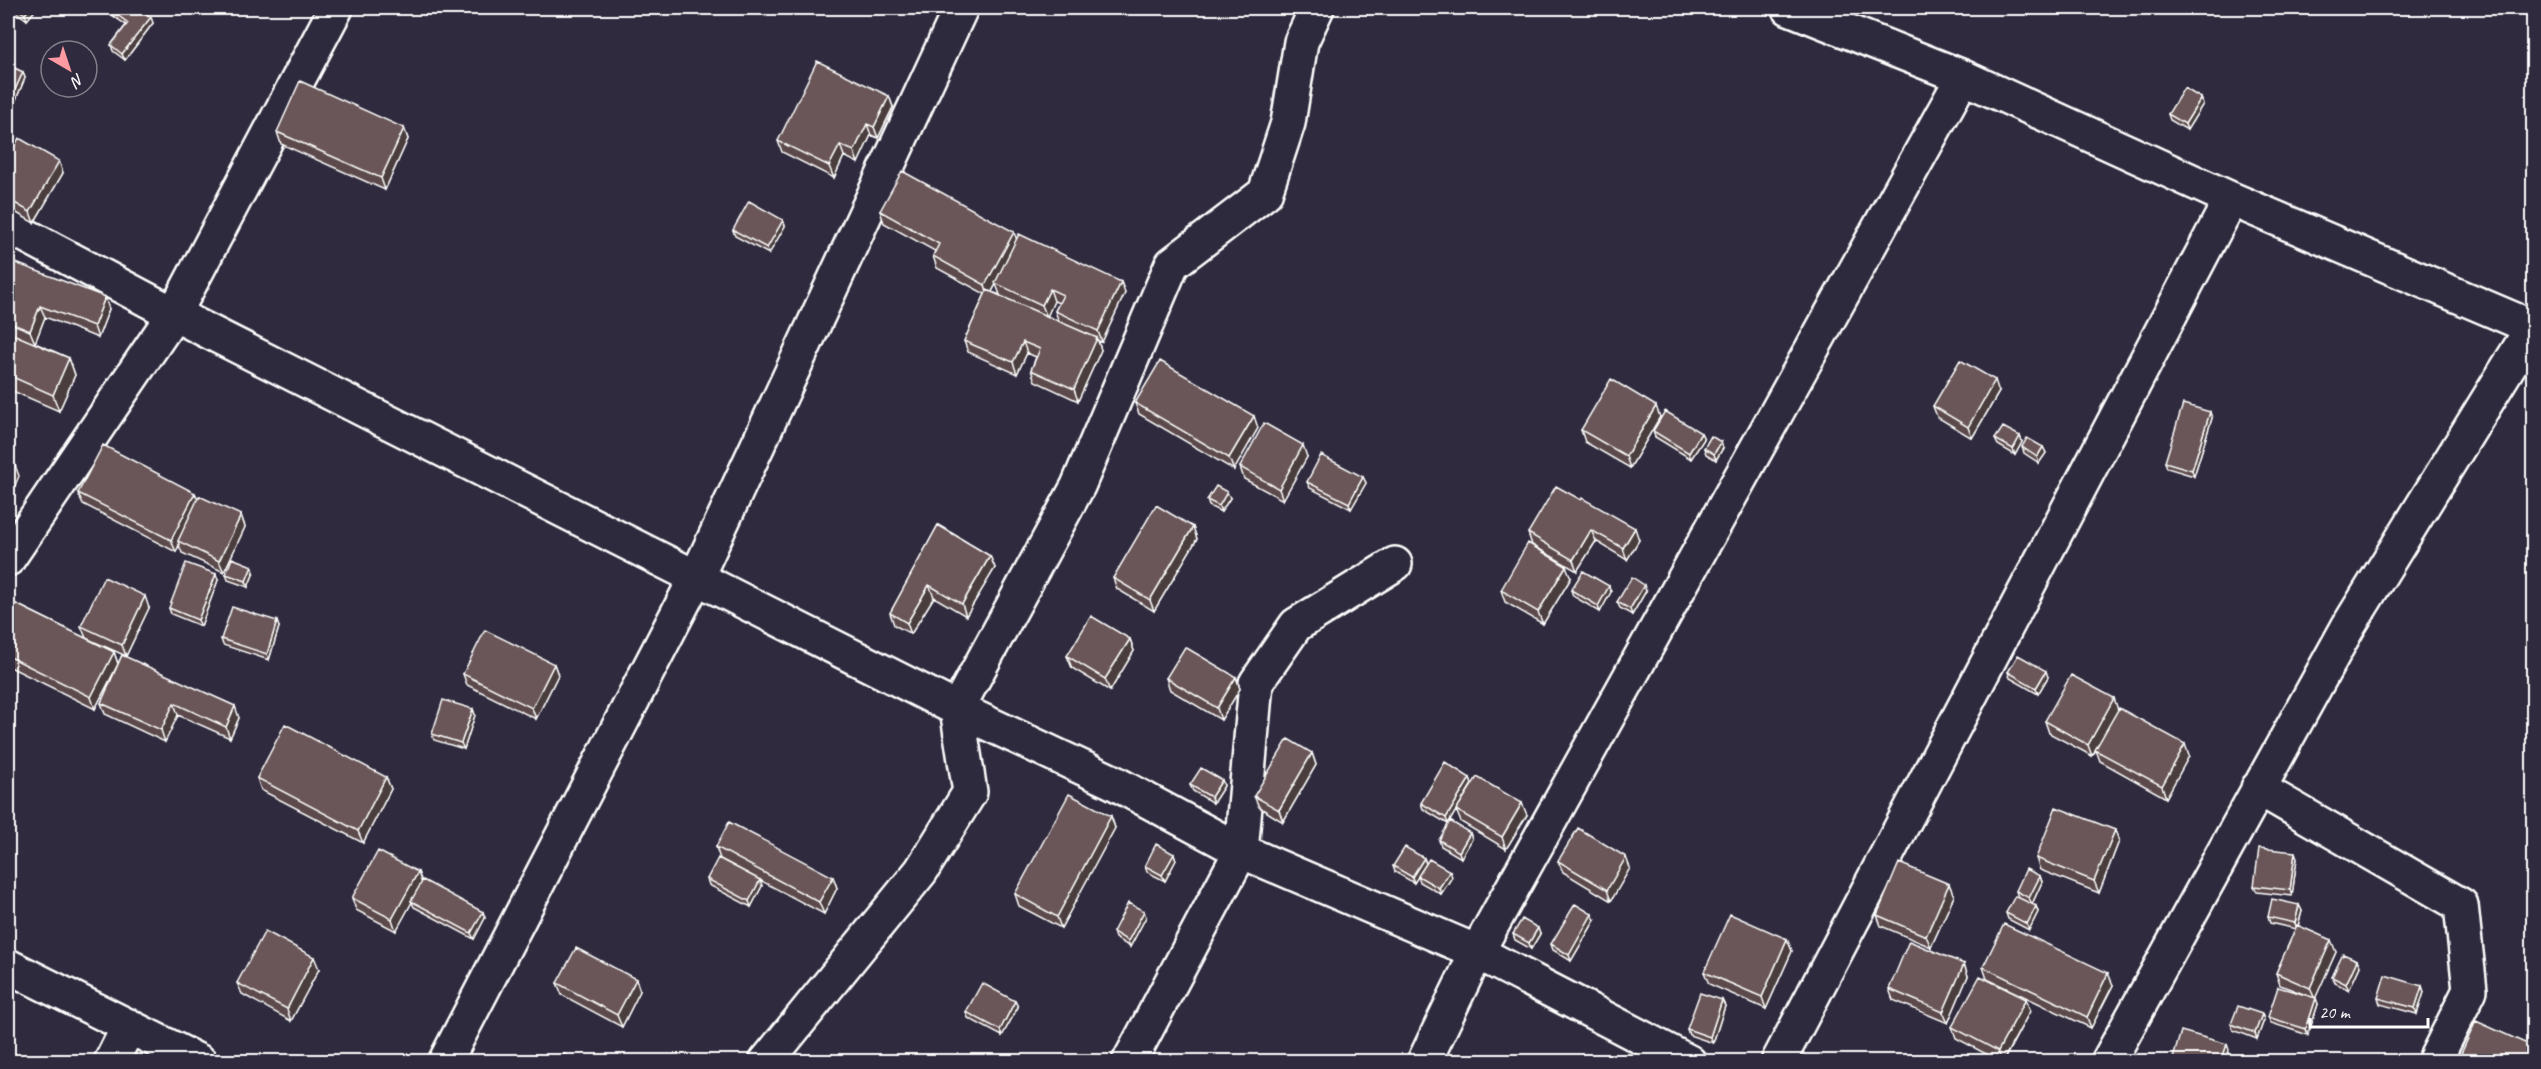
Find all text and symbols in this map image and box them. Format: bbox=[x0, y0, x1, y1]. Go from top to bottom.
north arrow bbox=[39, 39, 99, 99]
text: N bbox=[65, 69, 88, 93]
scale bar bbox=[2310, 991, 2428, 1029]
text: 20 m bbox=[2319, 1001, 2352, 1023]

